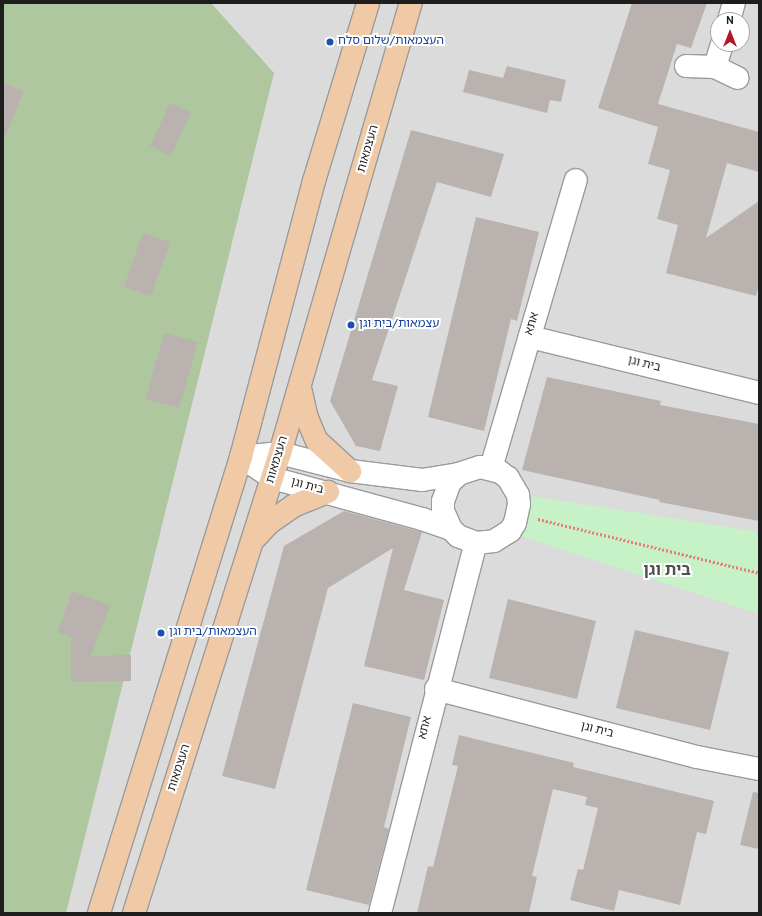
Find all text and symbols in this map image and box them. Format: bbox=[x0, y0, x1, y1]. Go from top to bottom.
north arrow bbox=[710, 12, 750, 52]
text: N bbox=[726, 14, 734, 28]
place label: העצמאות/שלום סלח bbox=[338, 35, 444, 49]
marker: העצמאות/שלום סלח bbox=[325, 37, 335, 47]
street label: העצמאות bbox=[355, 124, 383, 174]
street label: אתא bbox=[523, 311, 543, 337]
place label: עצמאות/בית וגן bbox=[359, 318, 439, 332]
marker: עצמאות/בית וגן bbox=[346, 320, 356, 330]
street label: בית וגן bbox=[626, 354, 662, 376]
street label: העצמאות bbox=[264, 435, 292, 485]
street label: בית וגן bbox=[289, 476, 325, 498]
district label: בית וגן bbox=[643, 561, 691, 581]
place label: העצמאות/בית וגן bbox=[169, 626, 257, 640]
marker: העצמאות/בית וגן bbox=[156, 628, 166, 638]
street label: אתא bbox=[416, 715, 436, 741]
street label: בית וגן bbox=[579, 720, 615, 742]
street label: העצמאות bbox=[166, 743, 194, 793]

